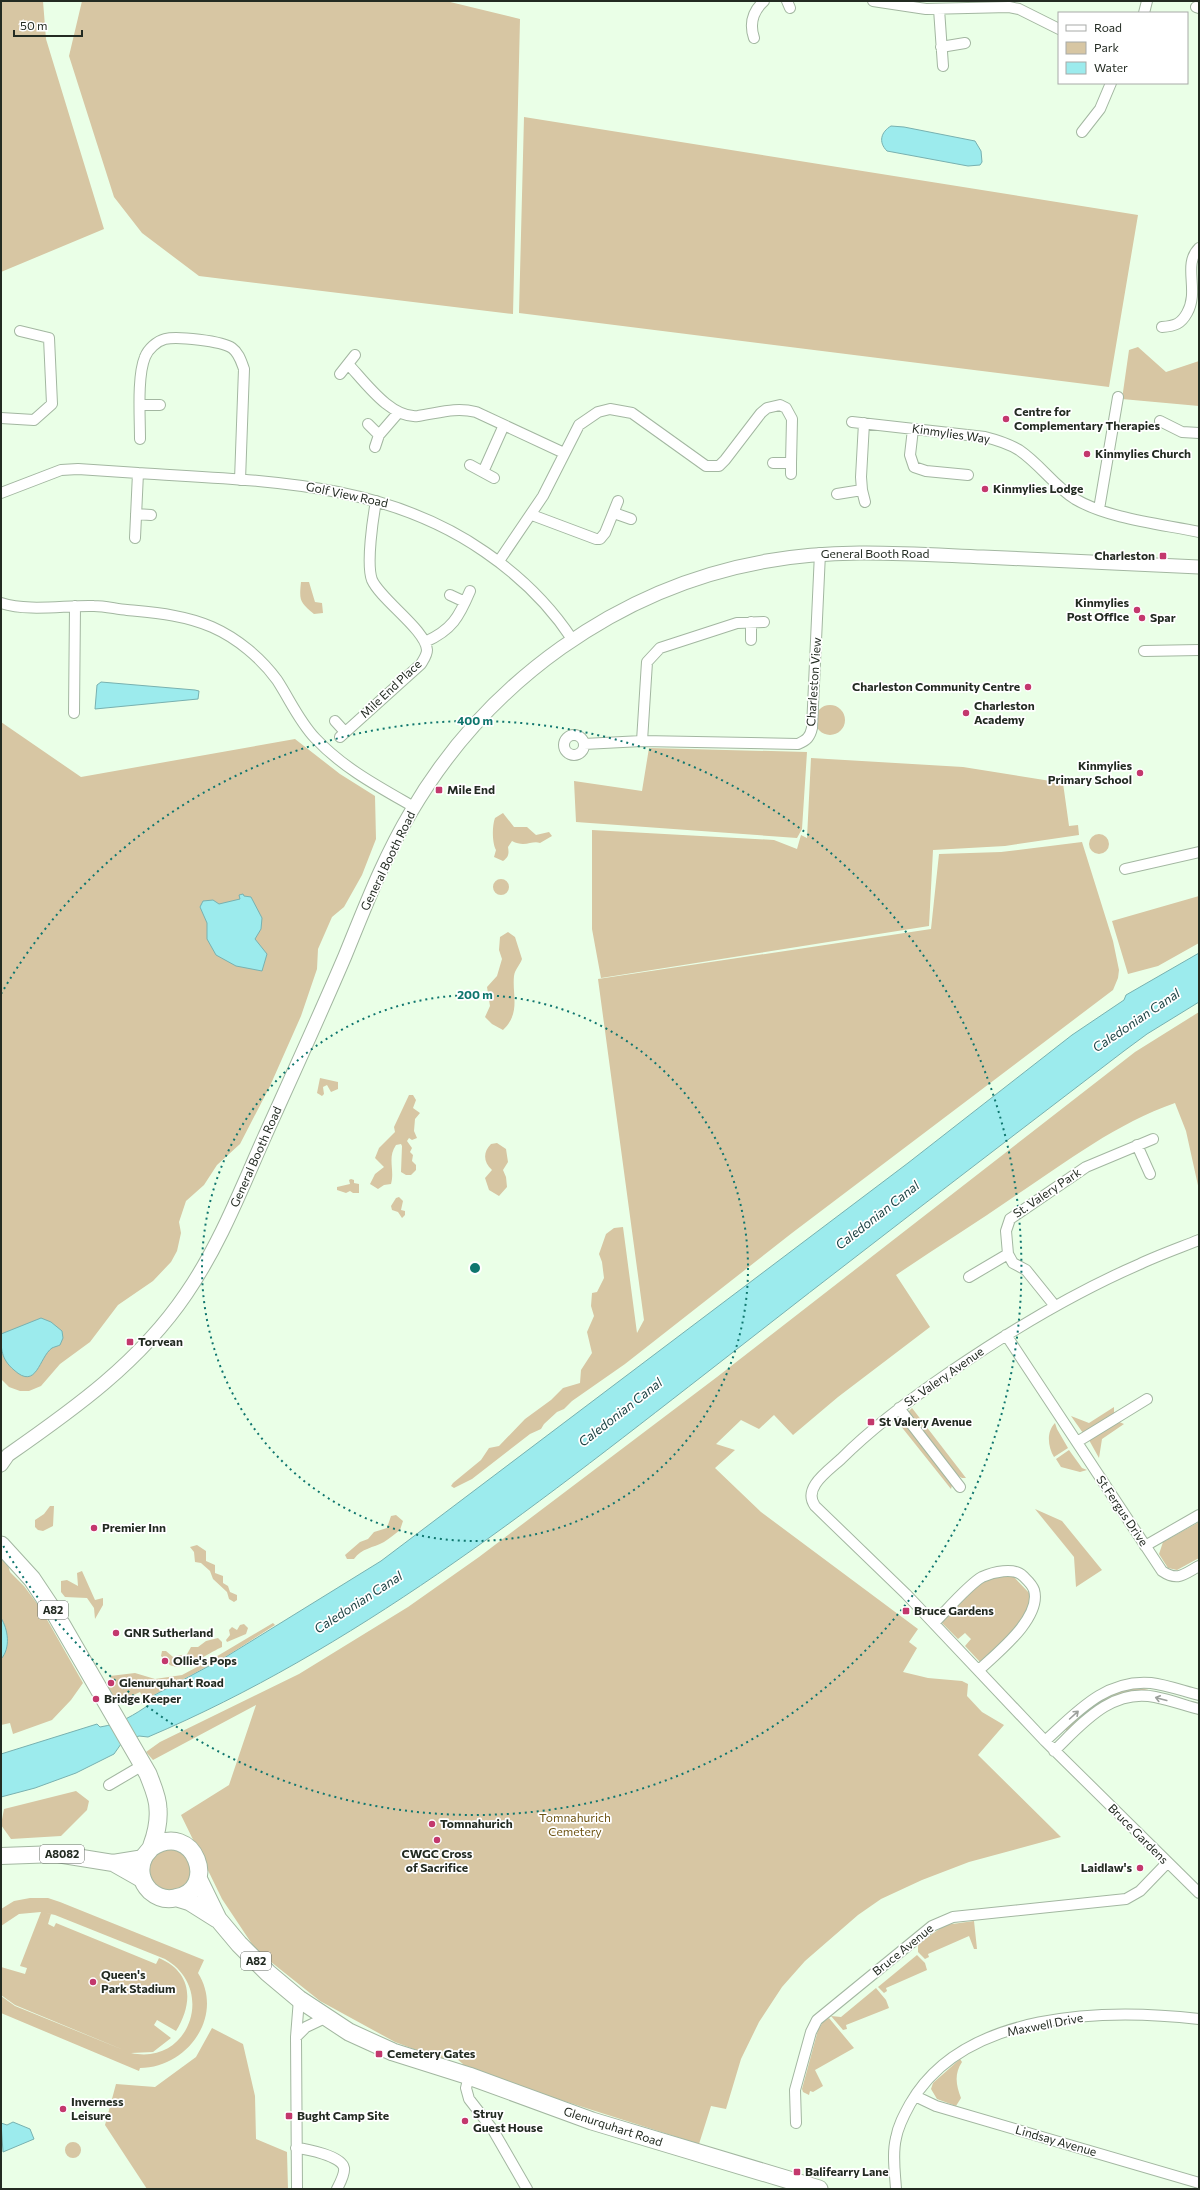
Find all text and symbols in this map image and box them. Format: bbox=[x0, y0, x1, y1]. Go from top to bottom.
scale bar bbox=[14, 12, 82, 38]
legend bbox=[1058, 12, 1188, 84]
text: 50 m bbox=[20, 18, 48, 32]
text: Road bbox=[1094, 20, 1122, 34]
text: Park bbox=[1094, 40, 1120, 54]
text: Water bbox=[1094, 60, 1128, 74]
place label: Centre for Complementary Therapies bbox=[1014, 404, 1160, 432]
marker: Centre for Complementary Therapies bbox=[1001, 414, 1011, 424]
street label: Kinmylies Way bbox=[911, 421, 991, 445]
place label: Kinmylies Church bbox=[1095, 446, 1191, 460]
marker: Kinmylies Church bbox=[1082, 449, 1092, 459]
street label: Golf View Road bbox=[305, 478, 390, 510]
place label: Kinmylies Lodge bbox=[993, 481, 1083, 495]
marker: Kinmylies Lodge bbox=[980, 484, 990, 494]
street label: General Booth Road bbox=[821, 546, 929, 560]
place label: Charleston bbox=[1094, 548, 1155, 562]
marker: Charleston bbox=[1158, 551, 1168, 561]
place label: Kinmylies Post Office bbox=[1067, 595, 1129, 623]
marker: Kinmylies Post Office bbox=[1132, 605, 1142, 615]
place label: Spar bbox=[1150, 610, 1176, 624]
marker: Spar bbox=[1137, 613, 1147, 623]
street label: Charleston View bbox=[803, 637, 823, 727]
street label: Mile End Place bbox=[357, 656, 424, 720]
place label: Charleston Community Centre bbox=[852, 679, 1020, 693]
marker: Charleston Community Centre bbox=[1023, 682, 1033, 692]
place label: Charleston Academy bbox=[974, 698, 1035, 726]
marker: Charleston Academy bbox=[961, 708, 971, 718]
text: 400 m bbox=[457, 713, 493, 727]
place label: Kinmylies Primary School bbox=[1048, 758, 1132, 786]
marker: Kinmylies Primary School bbox=[1135, 768, 1145, 778]
place label: Mile End bbox=[447, 782, 495, 796]
marker: Mile End bbox=[434, 785, 444, 795]
street label: General Booth Road bbox=[357, 809, 417, 913]
water label: Caledonian Canal bbox=[1089, 984, 1183, 1055]
text: 200 m bbox=[457, 987, 493, 1001]
street label: General Booth Road bbox=[227, 1104, 284, 1209]
street label: St. Valery Park bbox=[1010, 1164, 1083, 1220]
water label: Caledonian Canal bbox=[832, 1177, 923, 1253]
centre of rings bbox=[468, 1261, 482, 1275]
place label: Torvean bbox=[138, 1334, 183, 1348]
marker: Torvean bbox=[125, 1337, 135, 1347]
street label: St. Valery Avenue bbox=[901, 1344, 986, 1409]
water label: Caledonian Canal bbox=[575, 1374, 666, 1450]
place label: St Valery Avenue bbox=[879, 1414, 972, 1428]
marker: St Valery Avenue bbox=[866, 1417, 876, 1427]
street label: St Fergus Drive bbox=[1094, 1473, 1152, 1548]
place label: Premier Inn bbox=[102, 1520, 166, 1534]
marker: Premier Inn bbox=[89, 1523, 99, 1533]
water label: Caledonian Canal bbox=[311, 1567, 406, 1636]
road number: A82 bbox=[38, 1601, 68, 1619]
place label: Bruce Gardens bbox=[914, 1603, 994, 1617]
marker: Bruce Gardens bbox=[901, 1606, 911, 1616]
place label: GNR Sutherland bbox=[124, 1625, 213, 1639]
marker: GNR Sutherland bbox=[111, 1628, 121, 1638]
place label: Ollie's Pops bbox=[173, 1653, 237, 1667]
marker: Ollie's Pops bbox=[160, 1656, 170, 1666]
place label: Glenurquhart Road bbox=[119, 1675, 224, 1689]
marker: Glenurquhart Road bbox=[106, 1678, 116, 1688]
place label: Bridge Keeper bbox=[104, 1691, 181, 1705]
marker: Bridge Keeper bbox=[91, 1694, 101, 1704]
one-way arrow bbox=[1155, 1694, 1168, 1702]
one-way arrow bbox=[1068, 1711, 1078, 1720]
street label: Bruce Gardens bbox=[1106, 1800, 1172, 1866]
park label: Tomnahurich Cemetery bbox=[539, 1810, 611, 1838]
place label: Tomnahurich bbox=[440, 1816, 513, 1830]
marker: Tomnahurich bbox=[427, 1819, 437, 1829]
marker: CWGC Cross of Sacrifice bbox=[432, 1835, 442, 1845]
road number: A8082 bbox=[40, 1845, 84, 1863]
place label: CWGC Cross of Sacrifice bbox=[402, 1846, 473, 1874]
place label: Laidlaw's bbox=[1081, 1860, 1132, 1874]
marker: Laidlaw's bbox=[1135, 1863, 1145, 1873]
street label: Bruce Avenue bbox=[869, 1921, 935, 1978]
road number: A82 bbox=[241, 1952, 271, 1970]
place label: Queen's Park Stadium bbox=[101, 1967, 175, 1995]
marker: Queen's Park Stadium bbox=[88, 1977, 98, 1987]
street label: Maxwell Drive bbox=[1006, 2010, 1084, 2038]
place label: Cemetery Gates bbox=[387, 2046, 476, 2060]
marker: Cemetery Gates bbox=[374, 2049, 384, 2059]
place label: Inverness Leisure bbox=[71, 2094, 124, 2122]
street label: Glenurquhart Road bbox=[562, 2103, 665, 2149]
marker: Inverness Leisure bbox=[58, 2104, 68, 2114]
place label: Struy Guest House bbox=[473, 2106, 543, 2134]
place label: Bught Camp Site bbox=[297, 2108, 389, 2122]
marker: Bught Camp Site bbox=[284, 2111, 294, 2121]
marker: Struy Guest House bbox=[460, 2116, 470, 2126]
street label: Lindsay Avenue bbox=[1014, 2122, 1099, 2158]
place label: Balifearry Lane bbox=[805, 2164, 889, 2178]
marker: Balifearry Lane bbox=[792, 2167, 802, 2177]

